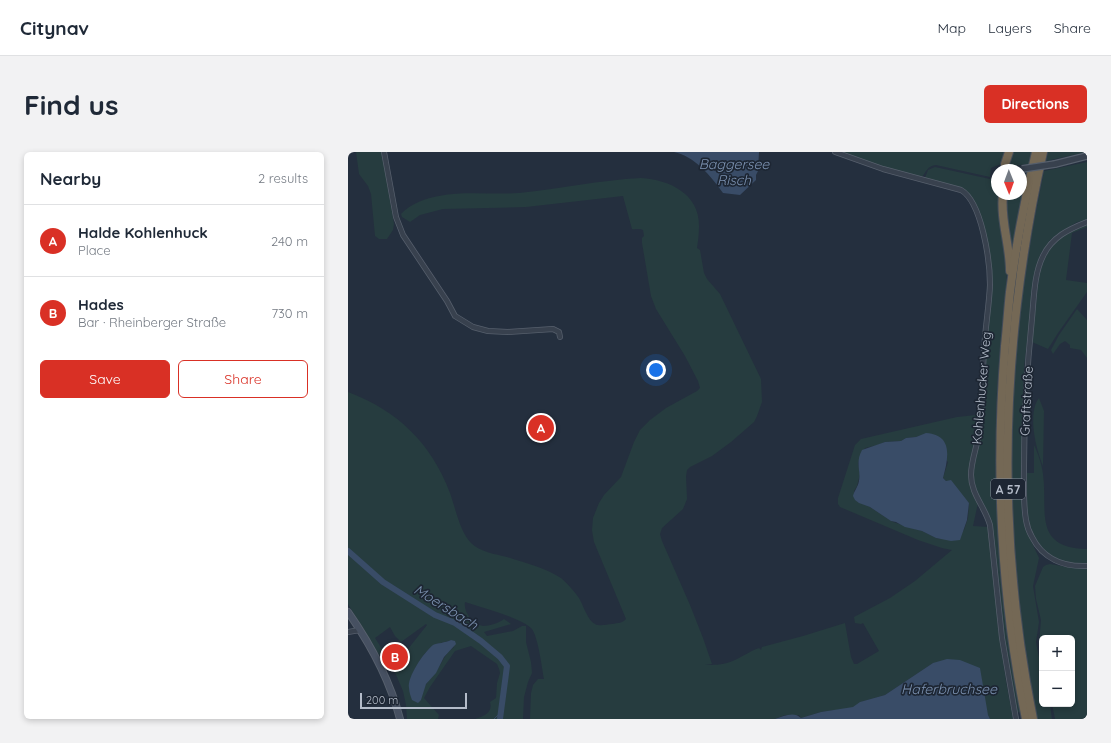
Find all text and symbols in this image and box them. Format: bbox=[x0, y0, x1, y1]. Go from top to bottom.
text: Citynav bbox=[20, 16, 89, 40]
text: Map bbox=[937, 19, 966, 37]
text: Layers bbox=[988, 19, 1032, 37]
text: Share bbox=[1054, 19, 1091, 37]
button: Directions bbox=[984, 85, 1087, 123]
text: Find us bbox=[24, 87, 118, 122]
water label: Baggersee Risch bbox=[699, 155, 770, 189]
north arrow bbox=[991, 164, 1027, 200]
text: Nearby bbox=[40, 168, 101, 189]
text: 2 results bbox=[258, 170, 308, 186]
text: Halde Kohlenhuck bbox=[78, 223, 208, 242]
text: A bbox=[49, 233, 57, 249]
text: 240 m bbox=[271, 233, 308, 249]
text: Place bbox=[78, 242, 111, 258]
text: Hades bbox=[78, 295, 124, 314]
text: B bbox=[49, 305, 57, 321]
text: 730 m bbox=[271, 305, 308, 321]
text: Bar · Rheinberger Straße bbox=[78, 314, 226, 330]
street label: Kohlenhucker Weg bbox=[968, 331, 994, 445]
button: Save bbox=[40, 360, 170, 398]
button: Share bbox=[178, 360, 308, 398]
your location bbox=[646, 360, 666, 380]
street label: Graftstraße bbox=[1016, 366, 1036, 436]
pin: A bbox=[528, 413, 554, 443]
road number: A 57 bbox=[991, 479, 1025, 499]
water label: Moersbach bbox=[411, 580, 482, 634]
map controls bbox=[1039, 635, 1075, 707]
button: + bbox=[1039, 635, 1075, 671]
pin: B bbox=[382, 642, 408, 672]
button: − bbox=[1039, 671, 1075, 707]
water label: Haferbruchsee bbox=[901, 680, 998, 698]
scale bar bbox=[360, 691, 467, 710]
text: 200 m bbox=[366, 693, 398, 707]

